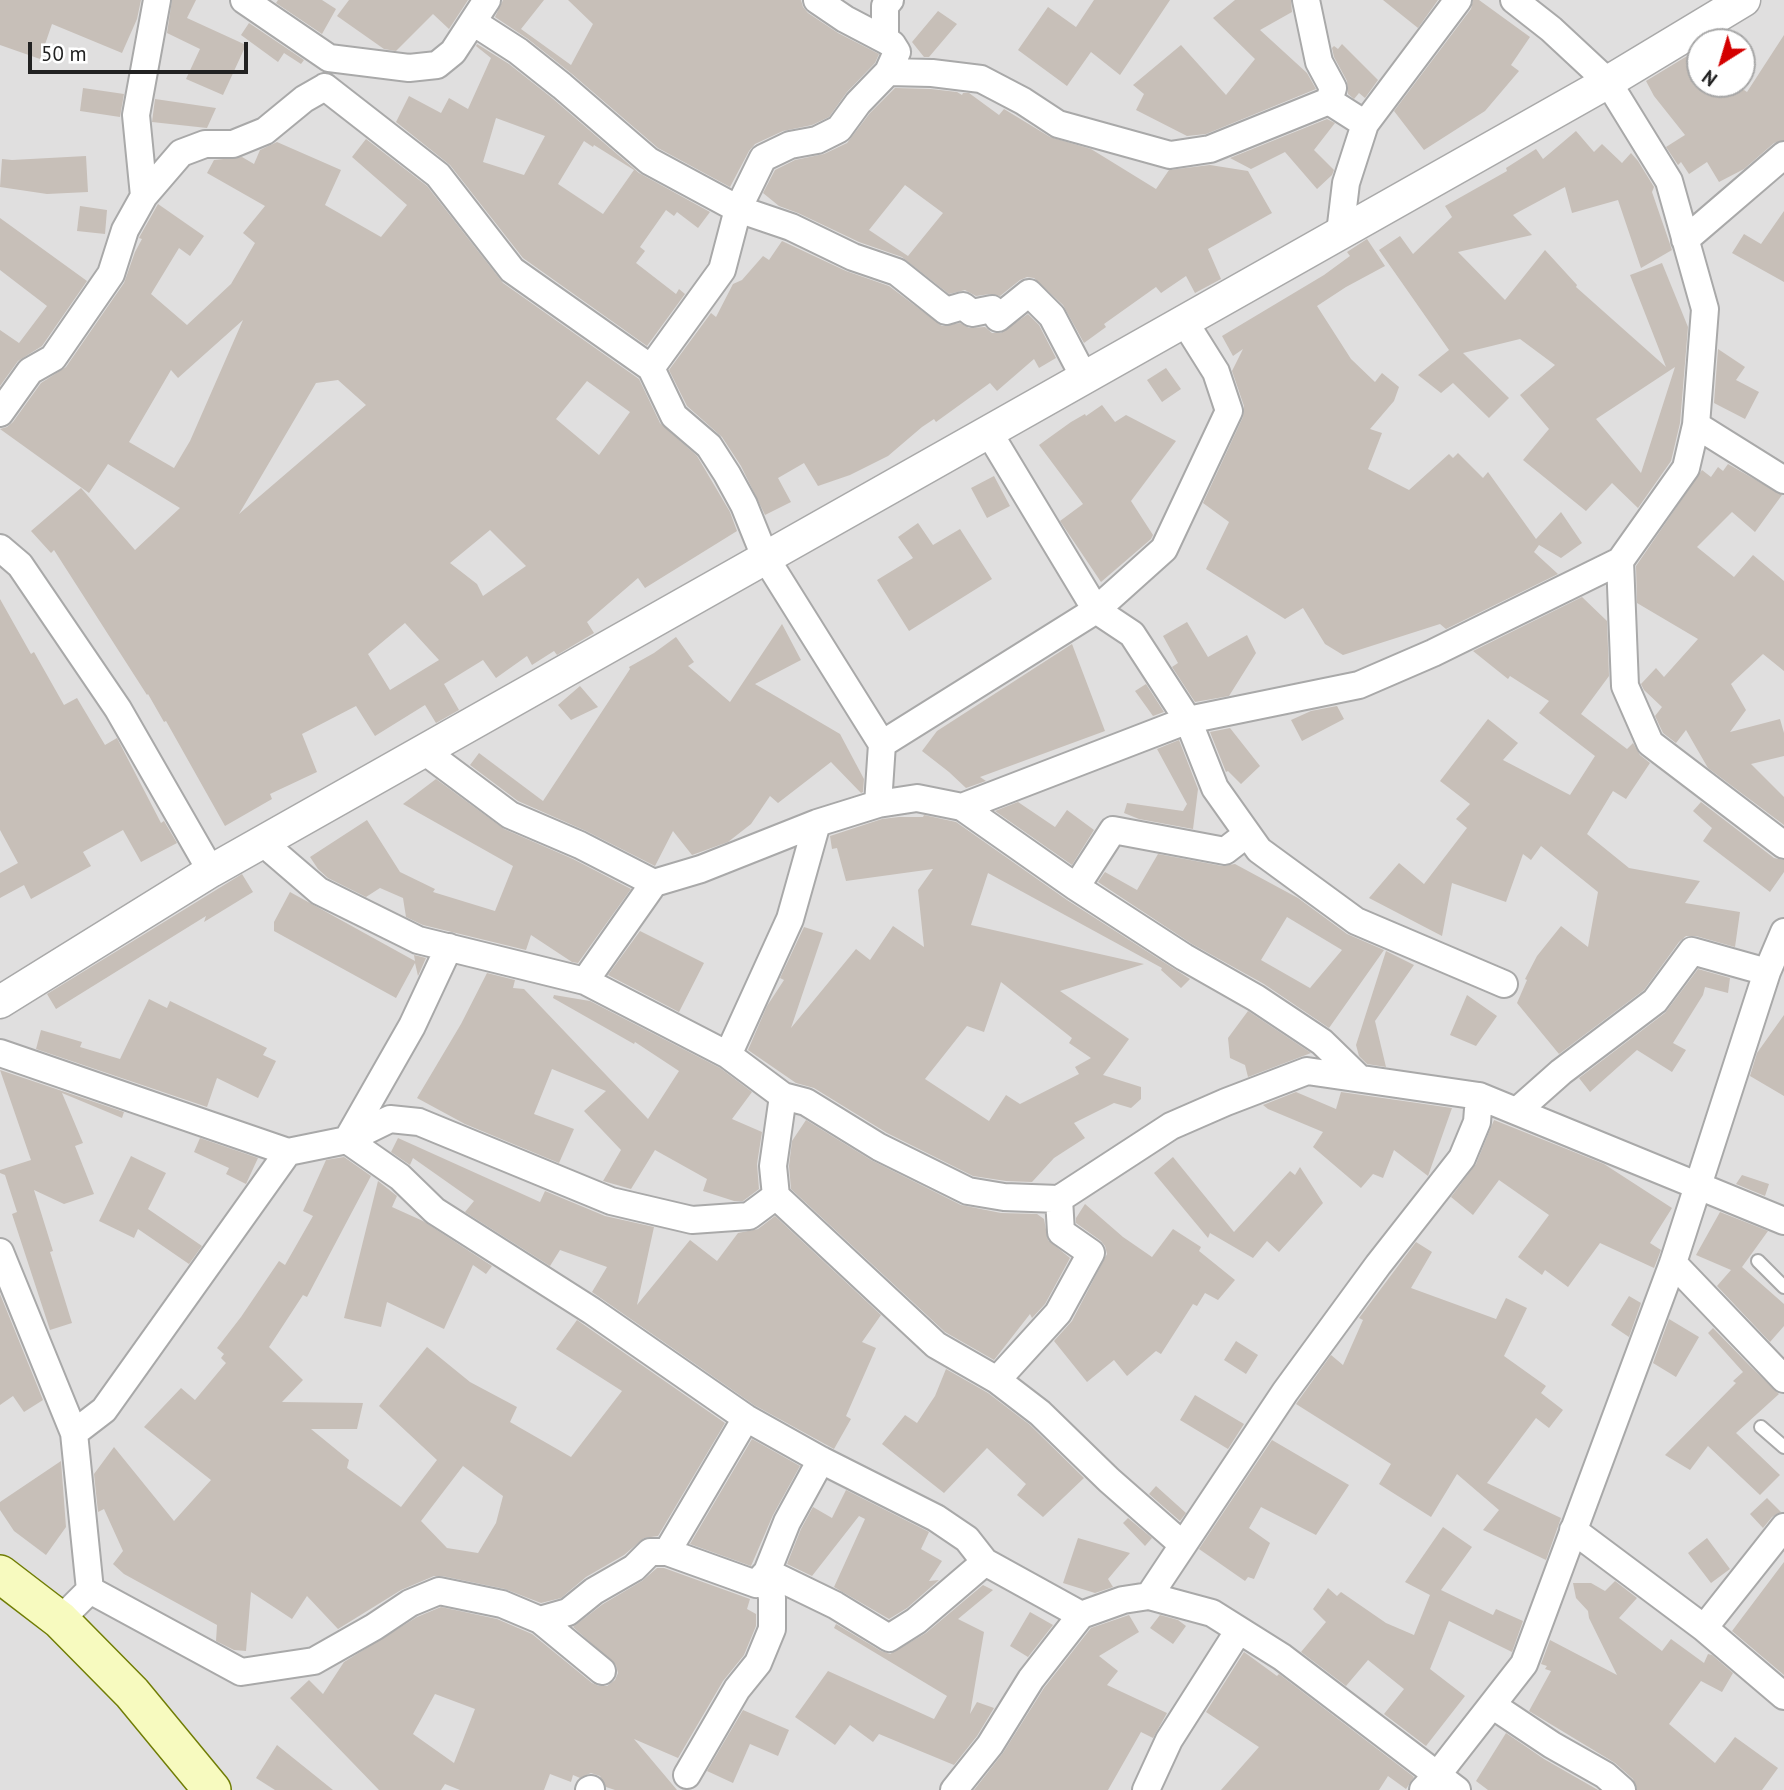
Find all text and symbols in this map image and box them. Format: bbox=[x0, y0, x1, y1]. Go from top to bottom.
scale bar bbox=[32, 28, 252, 72]
north arrow bbox=[1686, 28, 1756, 98]
text: 50 m bbox=[41, 40, 87, 67]
text: N bbox=[1697, 65, 1722, 92]

